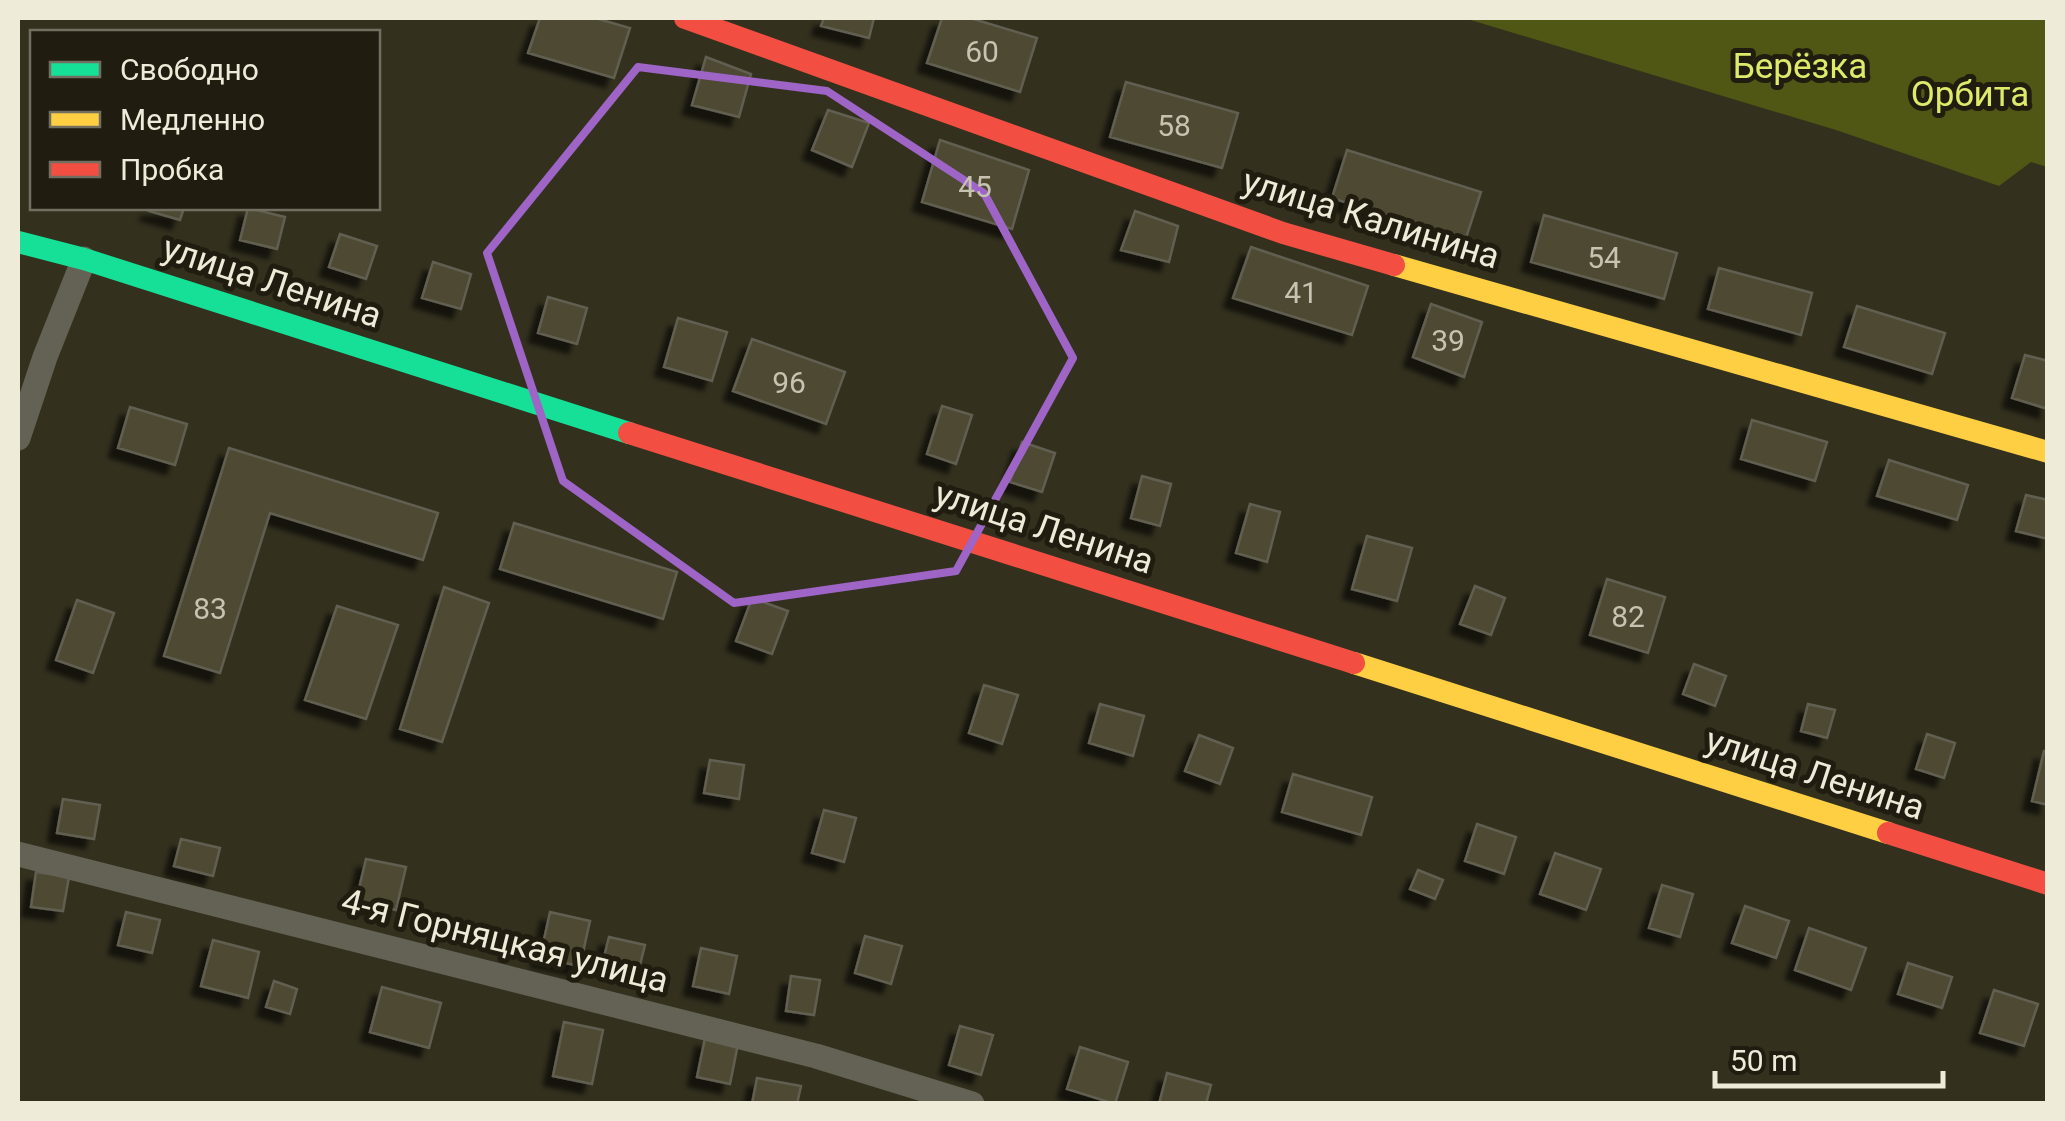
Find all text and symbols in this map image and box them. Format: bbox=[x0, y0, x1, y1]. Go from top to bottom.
legend bbox=[30, 30, 380, 210]
house number: 60 bbox=[965, 34, 999, 69]
park label: Берёзка bbox=[1733, 46, 1867, 87]
text: Свободно bbox=[120, 52, 259, 87]
park label: Орбита bbox=[1911, 74, 2029, 115]
text: Медленно bbox=[120, 102, 265, 137]
house number: 58 bbox=[1157, 108, 1191, 143]
text: Пробка bbox=[120, 152, 224, 187]
street label: улица Калинина bbox=[1238, 160, 1504, 278]
house number: 45 bbox=[958, 169, 992, 204]
street label: улица Ленина bbox=[157, 227, 387, 337]
house number: 54 bbox=[1587, 240, 1621, 275]
house number: 41 bbox=[1284, 275, 1318, 310]
house number: 39 bbox=[1431, 323, 1465, 358]
house number: 96 bbox=[772, 365, 806, 400]
street label: улица Ленина bbox=[929, 473, 1159, 583]
house number: 83 bbox=[193, 591, 227, 626]
house number: 82 bbox=[1611, 599, 1645, 634]
street label: улица Ленина bbox=[1700, 719, 1930, 829]
street label: 4-я Горняцкая улица bbox=[337, 881, 673, 1001]
scale bar bbox=[1715, 1026, 1942, 1088]
text: 50 m bbox=[1730, 1043, 1797, 1078]

